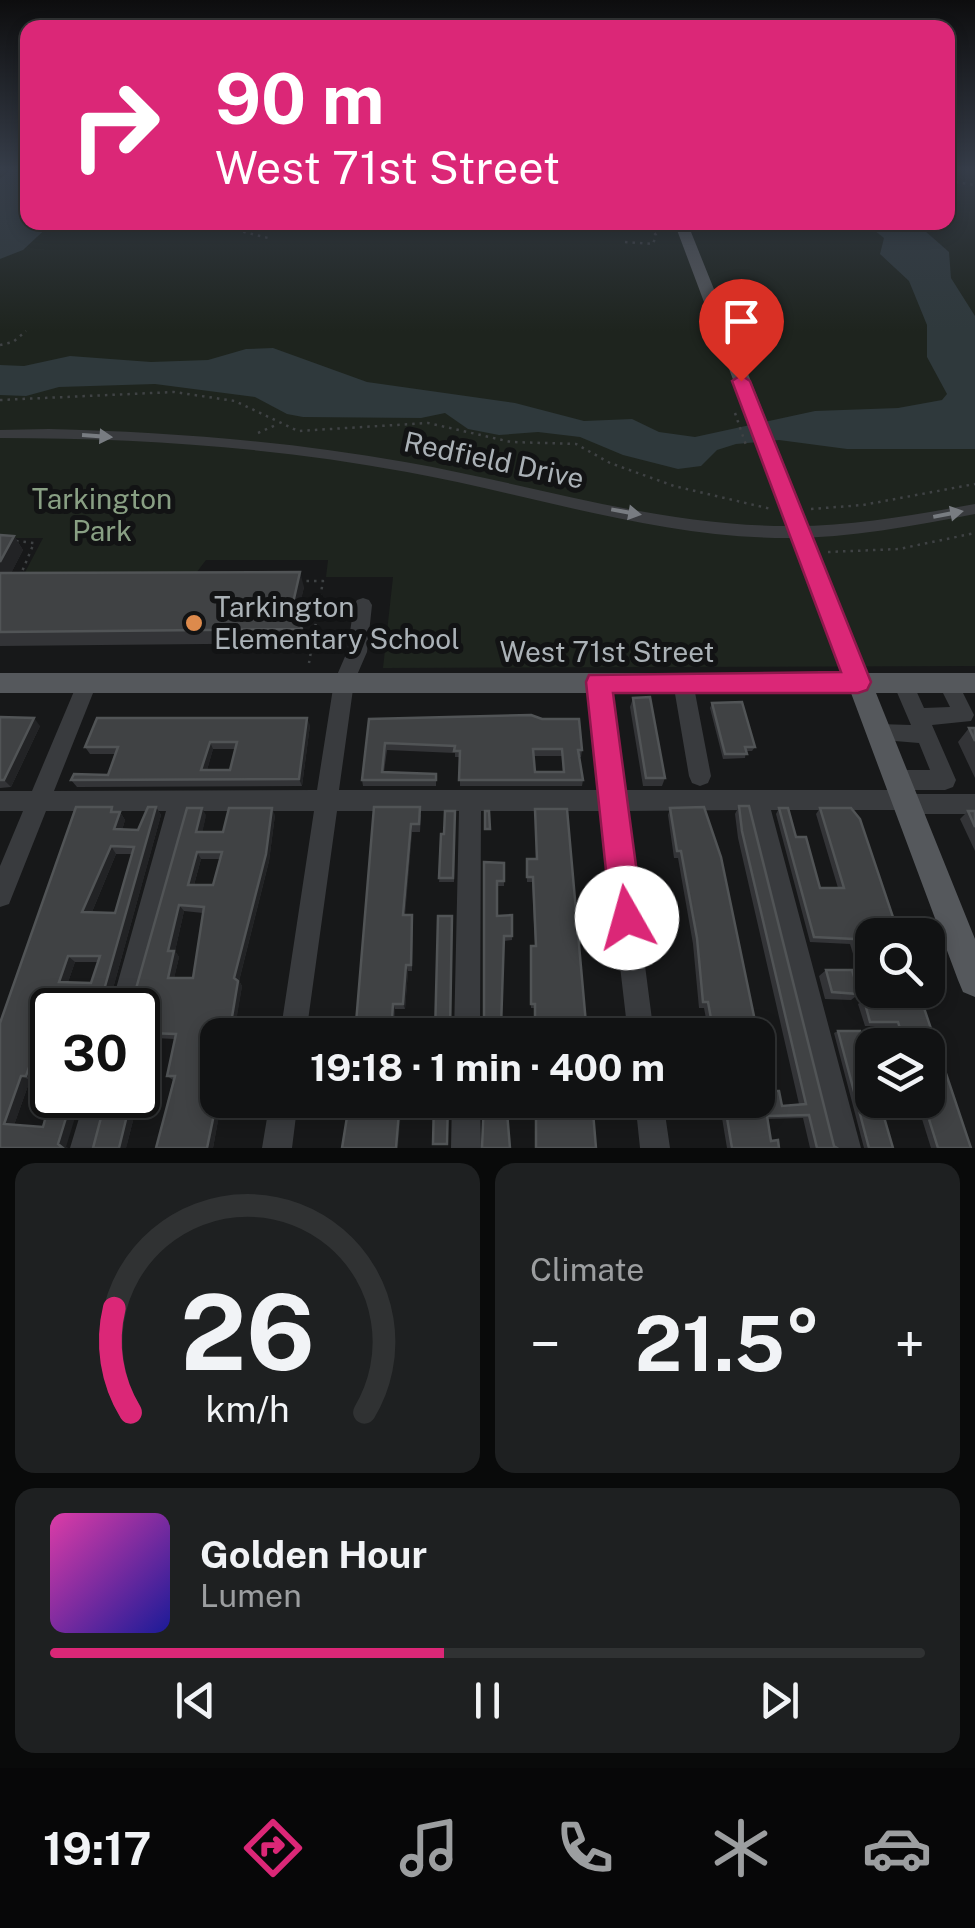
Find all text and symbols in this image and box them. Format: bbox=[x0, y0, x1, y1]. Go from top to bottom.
text: 90 m bbox=[215, 57, 385, 140]
icon: right bbox=[50, 60, 180, 190]
text: West 71st Street bbox=[215, 141, 560, 194]
pin bbox=[699, 279, 784, 382]
icon: arrive bbox=[714, 294, 769, 349]
street label: Redfield Drive bbox=[401, 424, 587, 495]
one-way arrow bbox=[82, 428, 114, 444]
park label: Tarkington Park bbox=[32, 482, 172, 547]
one-way arrow bbox=[611, 505, 642, 520]
one-way arrow bbox=[933, 506, 964, 522]
place label: Tarkington Elementary School bbox=[214, 590, 460, 655]
marker: Tarkington Elementary School bbox=[183, 612, 205, 634]
street label: West 71st Street bbox=[500, 635, 714, 668]
position arrow bbox=[575, 866, 679, 970]
map controls bbox=[855, 918, 945, 1118]
button: search bbox=[855, 918, 945, 1008]
speed limit sign: 30 bbox=[30, 988, 160, 1118]
button: layers bbox=[855, 1028, 945, 1118]
text: 19:18 · 1 min · 400 m bbox=[310, 1045, 665, 1090]
text: Climate bbox=[530, 1251, 644, 1288]
text: 26 bbox=[180, 1271, 315, 1393]
text: 21.5° bbox=[634, 1300, 821, 1388]
text: − bbox=[530, 1312, 561, 1376]
text: + bbox=[895, 1312, 925, 1376]
text: km/h bbox=[205, 1388, 290, 1430]
text: Golden Hour bbox=[200, 1532, 427, 1577]
text: Lumen bbox=[200, 1577, 302, 1614]
icon: previous bbox=[168, 1673, 223, 1728]
icon: pause bbox=[460, 1673, 515, 1728]
icon: next bbox=[752, 1673, 807, 1728]
icon: directions bbox=[238, 1813, 308, 1883]
icon: music bbox=[394, 1813, 464, 1883]
icon: phone bbox=[550, 1813, 620, 1883]
icon: climate bbox=[706, 1813, 776, 1883]
icon: car bbox=[862, 1813, 932, 1883]
text: 19:17 bbox=[43, 1822, 152, 1875]

